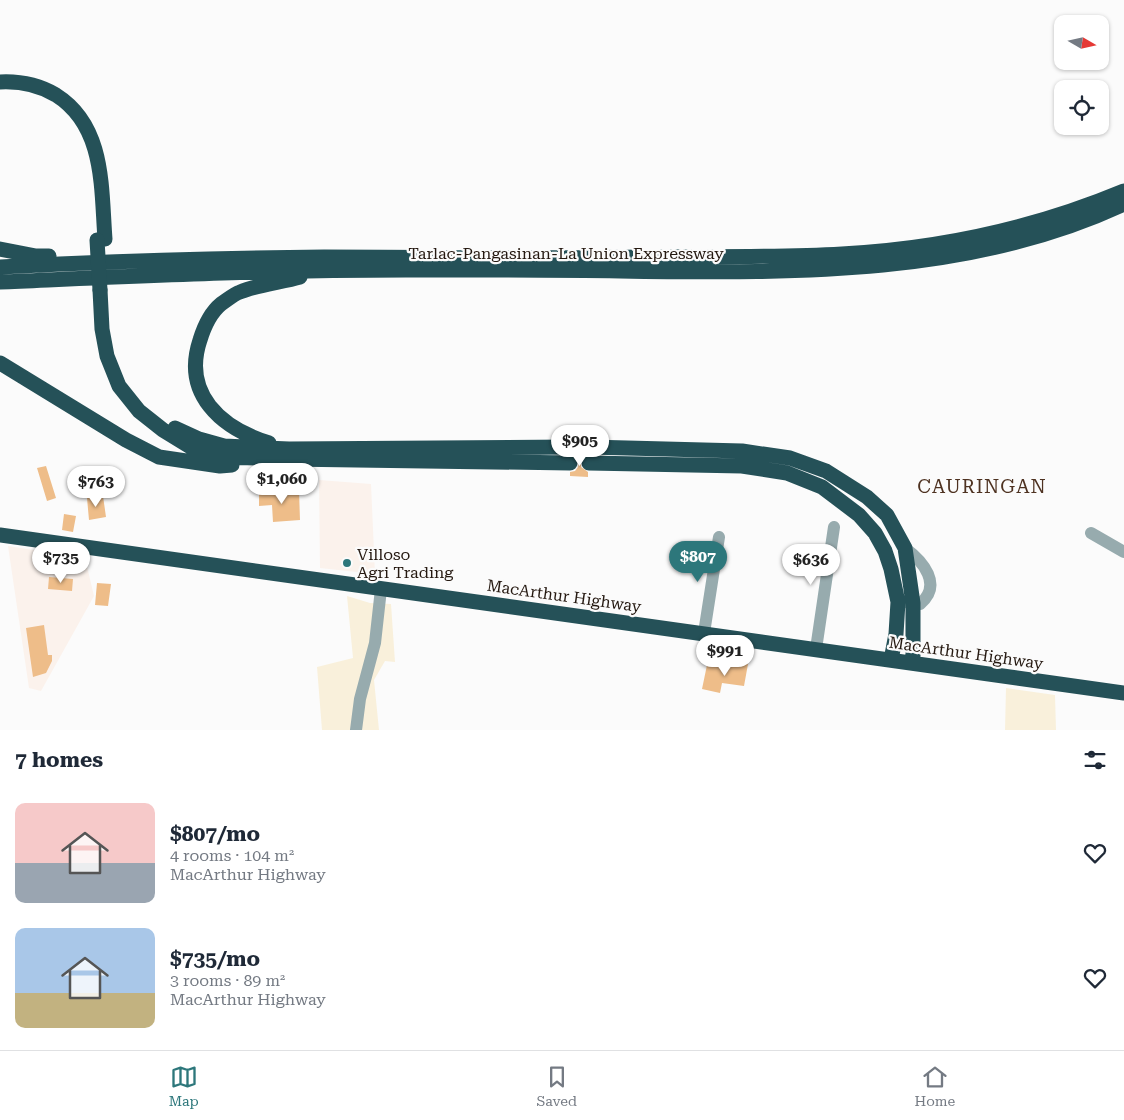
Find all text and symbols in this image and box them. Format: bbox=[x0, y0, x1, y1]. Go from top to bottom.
north arrow bbox=[1054, 15, 1109, 70]
map controls bbox=[1054, 15, 1109, 135]
button: locate bbox=[1054, 80, 1109, 135]
street label: Tarlac-Pangasinan-La Union Expressway bbox=[408, 244, 724, 263]
pin: $905 bbox=[550, 424, 610, 467]
text: $905 bbox=[562, 431, 598, 450]
pin: $1,060 bbox=[241, 462, 323, 505]
pin: $763 bbox=[66, 466, 126, 508]
text: $1,060 bbox=[257, 469, 307, 488]
text: $763 bbox=[78, 472, 114, 491]
district label: CAURINGAN bbox=[917, 475, 1047, 498]
pin: $807 bbox=[668, 540, 728, 583]
pin: $735 bbox=[31, 542, 91, 584]
pin: $636 bbox=[781, 544, 841, 586]
place label: Villoso Agri Trading bbox=[357, 545, 454, 582]
text: $807 bbox=[680, 547, 716, 566]
text: $735 bbox=[43, 548, 79, 567]
text: $636 bbox=[793, 550, 829, 569]
marker: Villoso Agri Trading bbox=[341, 557, 353, 569]
street label: MacArthur Highway bbox=[486, 576, 643, 616]
street label: MacArthur Highway bbox=[888, 633, 1045, 673]
pin: $991 bbox=[695, 634, 755, 677]
text: $991 bbox=[707, 641, 743, 660]
icon: filters bbox=[1081, 746, 1109, 774]
text: 7 homes bbox=[15, 748, 103, 772]
text: $807/mo bbox=[170, 822, 260, 846]
icon: home bbox=[55, 823, 115, 883]
icon: heart bbox=[1081, 839, 1109, 867]
text: 4 rooms · 104 m² bbox=[170, 846, 294, 865]
text: MacArthur Highway bbox=[170, 865, 326, 884]
text: $735/mo bbox=[170, 947, 260, 971]
icon: home bbox=[55, 948, 115, 1008]
icon: heart bbox=[1081, 964, 1109, 992]
text: 3 rooms · 89 m² bbox=[170, 971, 285, 990]
text: MacArthur Highway bbox=[170, 990, 326, 1009]
tab: Map bbox=[169, 1063, 199, 1109]
tab: Saved bbox=[536, 1063, 577, 1109]
tab: Home bbox=[915, 1063, 955, 1109]

